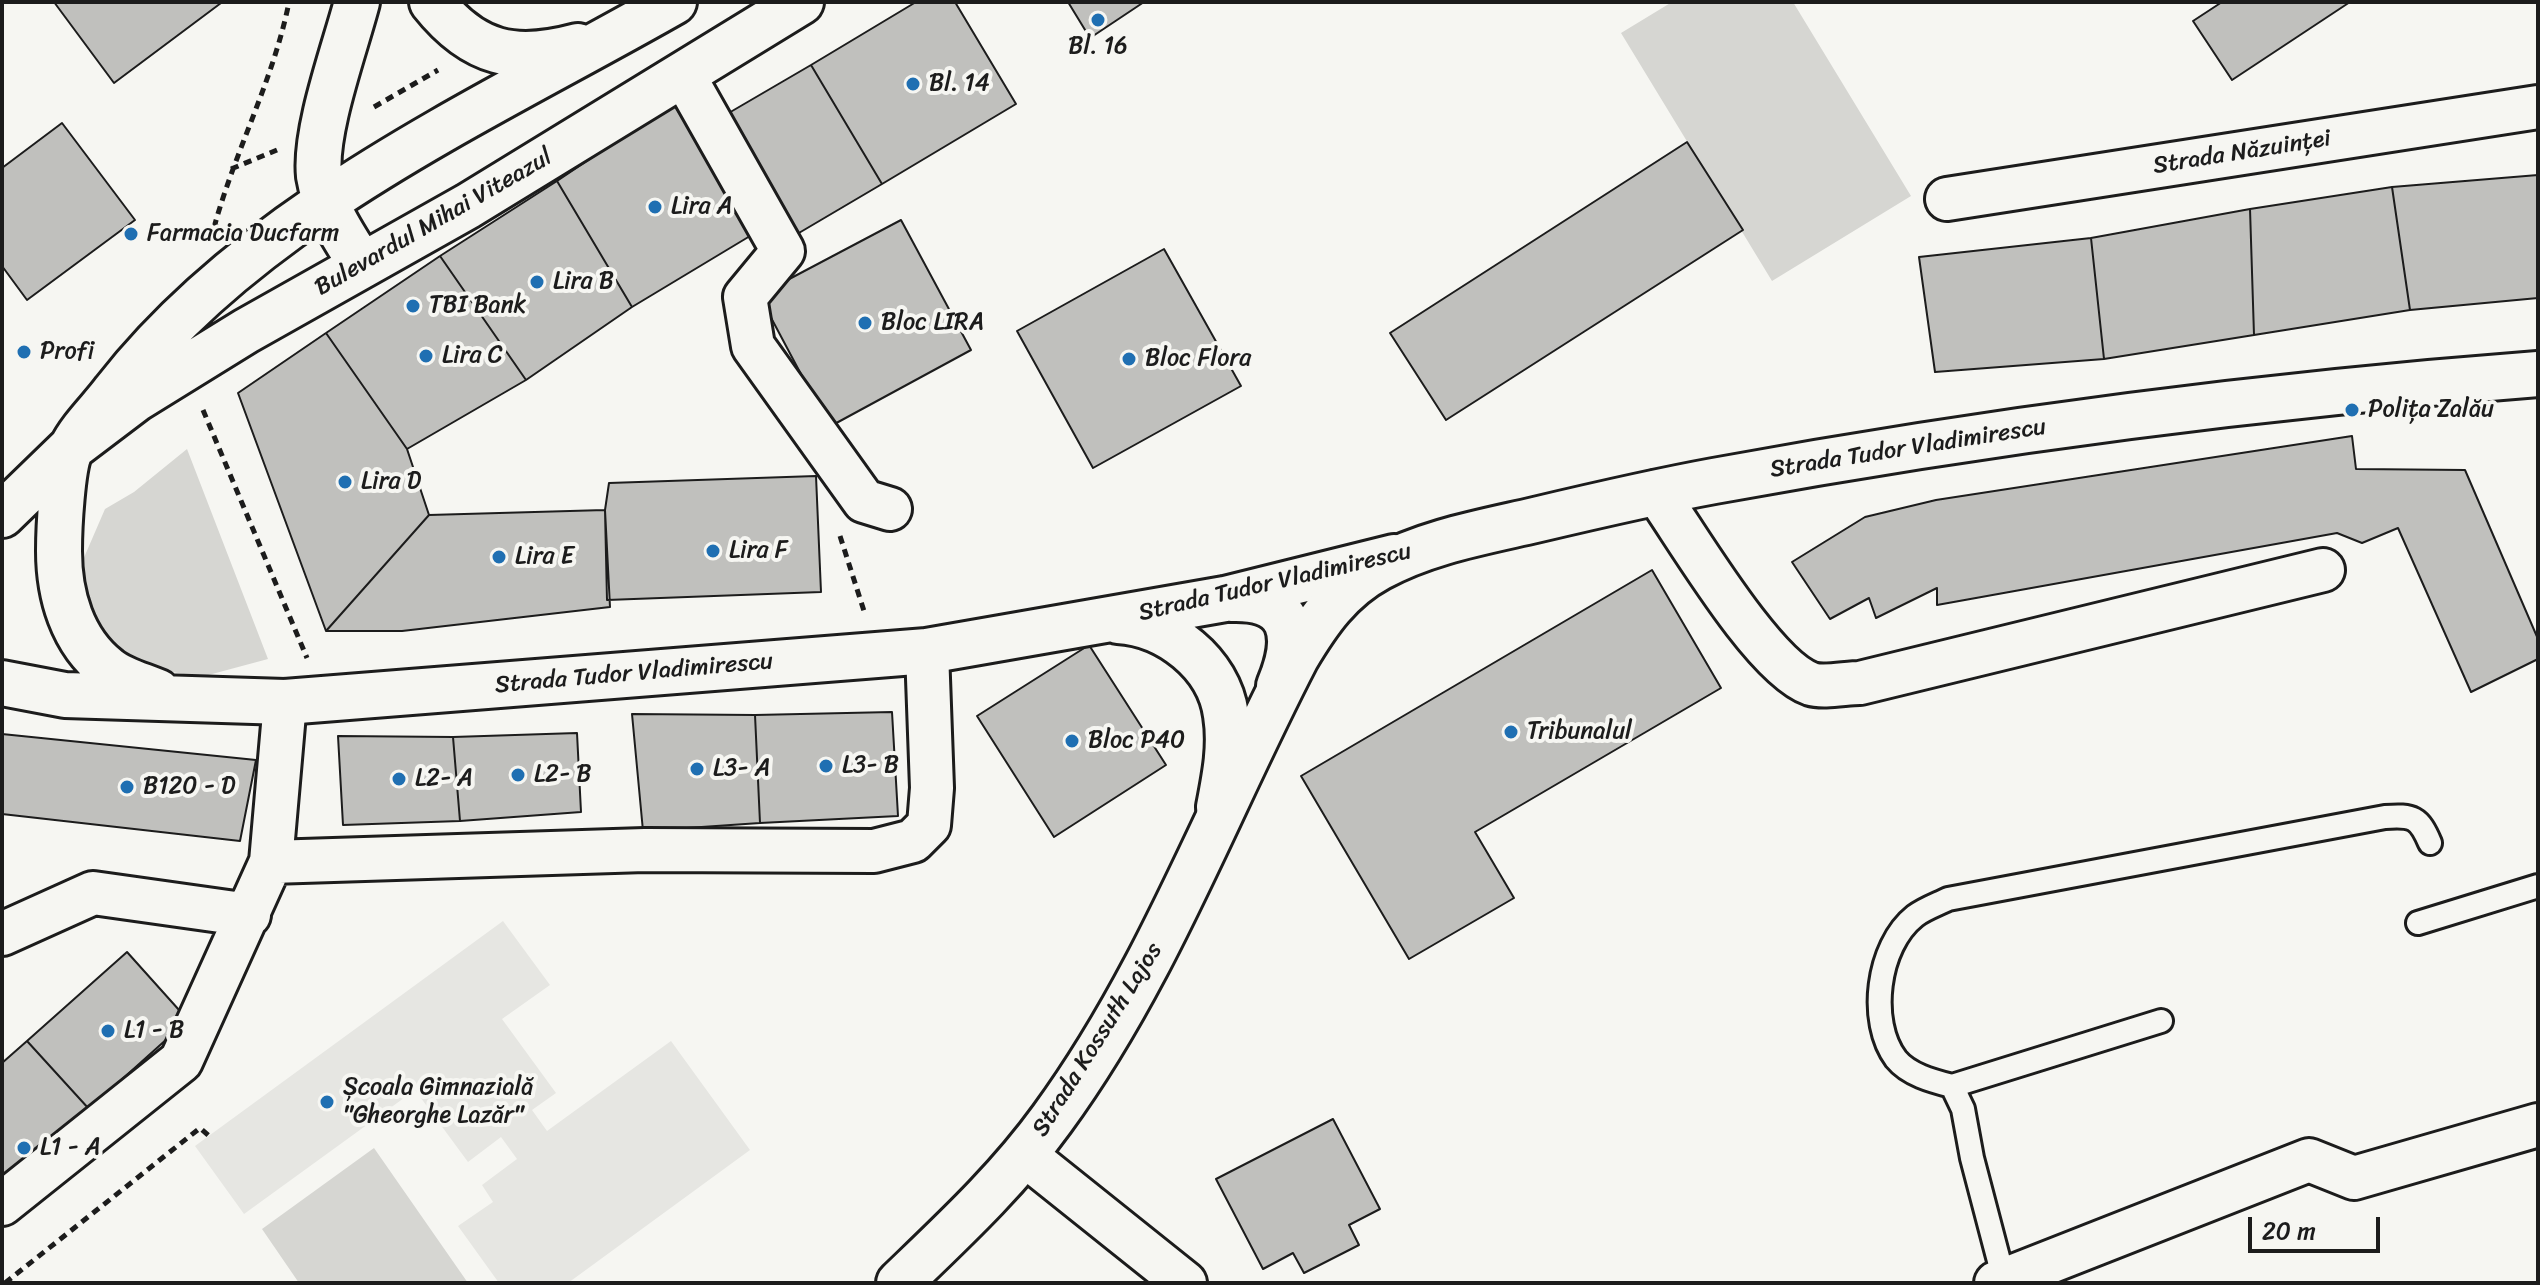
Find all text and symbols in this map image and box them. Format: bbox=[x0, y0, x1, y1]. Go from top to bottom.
marker: Bl. 16 bbox=[1089, 11, 1107, 29]
place label: Bl. 16 bbox=[1068, 33, 1128, 61]
place label: Bl. 14 bbox=[929, 70, 990, 98]
marker: Bl. 14 bbox=[904, 75, 922, 93]
street label: Strada Năzuinței bbox=[2151, 125, 2333, 181]
street label: Bulevardul Mihai Viteazul bbox=[310, 143, 558, 303]
place label: Lira A bbox=[671, 193, 733, 221]
marker: Lira A bbox=[646, 198, 664, 216]
place label: Farmacia Ducfarm bbox=[147, 220, 339, 248]
marker: Farmacia Ducfarm bbox=[122, 225, 140, 243]
place label: Lira B bbox=[553, 268, 614, 296]
marker: Lira B bbox=[528, 273, 546, 291]
place label: TBI Bank bbox=[429, 292, 526, 320]
marker: TBI Bank bbox=[404, 297, 422, 315]
place label: Bloc LIRA bbox=[881, 309, 984, 337]
marker: Bloc LIRA bbox=[856, 314, 874, 332]
place label: Profi bbox=[40, 338, 94, 366]
place label: Lira C bbox=[442, 342, 503, 370]
marker: Profi bbox=[15, 343, 33, 361]
place label: Bloc Flora bbox=[1145, 345, 1251, 373]
marker: Lira C bbox=[417, 347, 435, 365]
marker: Bloc Flora bbox=[1120, 350, 1138, 368]
place label: Polița Zalău bbox=[2368, 396, 2494, 424]
marker: Polița Zalău bbox=[2343, 401, 2361, 419]
street label: Strada Tudor Vladimirescu bbox=[1768, 413, 2048, 485]
place label: Lira D bbox=[361, 468, 421, 496]
marker: Lira D bbox=[336, 473, 354, 491]
place label: Lira F bbox=[729, 537, 788, 565]
street label: Strada Tudor Vladimirescu bbox=[1136, 538, 1414, 628]
marker: Lira F bbox=[704, 542, 722, 560]
place label: Lira E bbox=[515, 543, 574, 571]
marker: Lira E bbox=[490, 548, 508, 566]
street label: Strada Tudor Vladimirescu bbox=[494, 648, 774, 700]
place label: Tribunalul bbox=[1527, 718, 1632, 746]
marker: Tribunalul bbox=[1502, 723, 1520, 741]
place label: Bloc P40 bbox=[1088, 727, 1185, 755]
marker: Bloc P40 bbox=[1063, 732, 1081, 750]
place label: L3- B bbox=[842, 752, 899, 780]
place label: L3- A bbox=[713, 755, 770, 783]
marker: L3- B bbox=[817, 757, 835, 775]
marker: L3- A bbox=[688, 760, 706, 778]
place label: L2- B bbox=[534, 761, 591, 789]
place label: L2- A bbox=[415, 765, 473, 793]
marker: L2- B bbox=[509, 766, 527, 784]
marker: L2- A bbox=[390, 770, 408, 788]
place label: B120 - D bbox=[143, 773, 235, 801]
marker: B120 - D bbox=[118, 778, 136, 796]
street label: Strada Kossuth Lajos bbox=[1027, 938, 1169, 1142]
place label: L1 - B bbox=[124, 1017, 184, 1045]
marker: L1 - B bbox=[99, 1022, 117, 1040]
place label: Școala Gimnazială "Gheorghe Lazăr" bbox=[343, 1074, 533, 1130]
marker: Școala Gimnazială "Gheorghe Lazăr" bbox=[318, 1093, 336, 1111]
place label: L1 - A bbox=[40, 1134, 101, 1162]
marker: L1 - A bbox=[15, 1139, 33, 1157]
scale bar bbox=[2252, 1201, 2384, 1251]
text: 20 m bbox=[2262, 1210, 2316, 1252]

